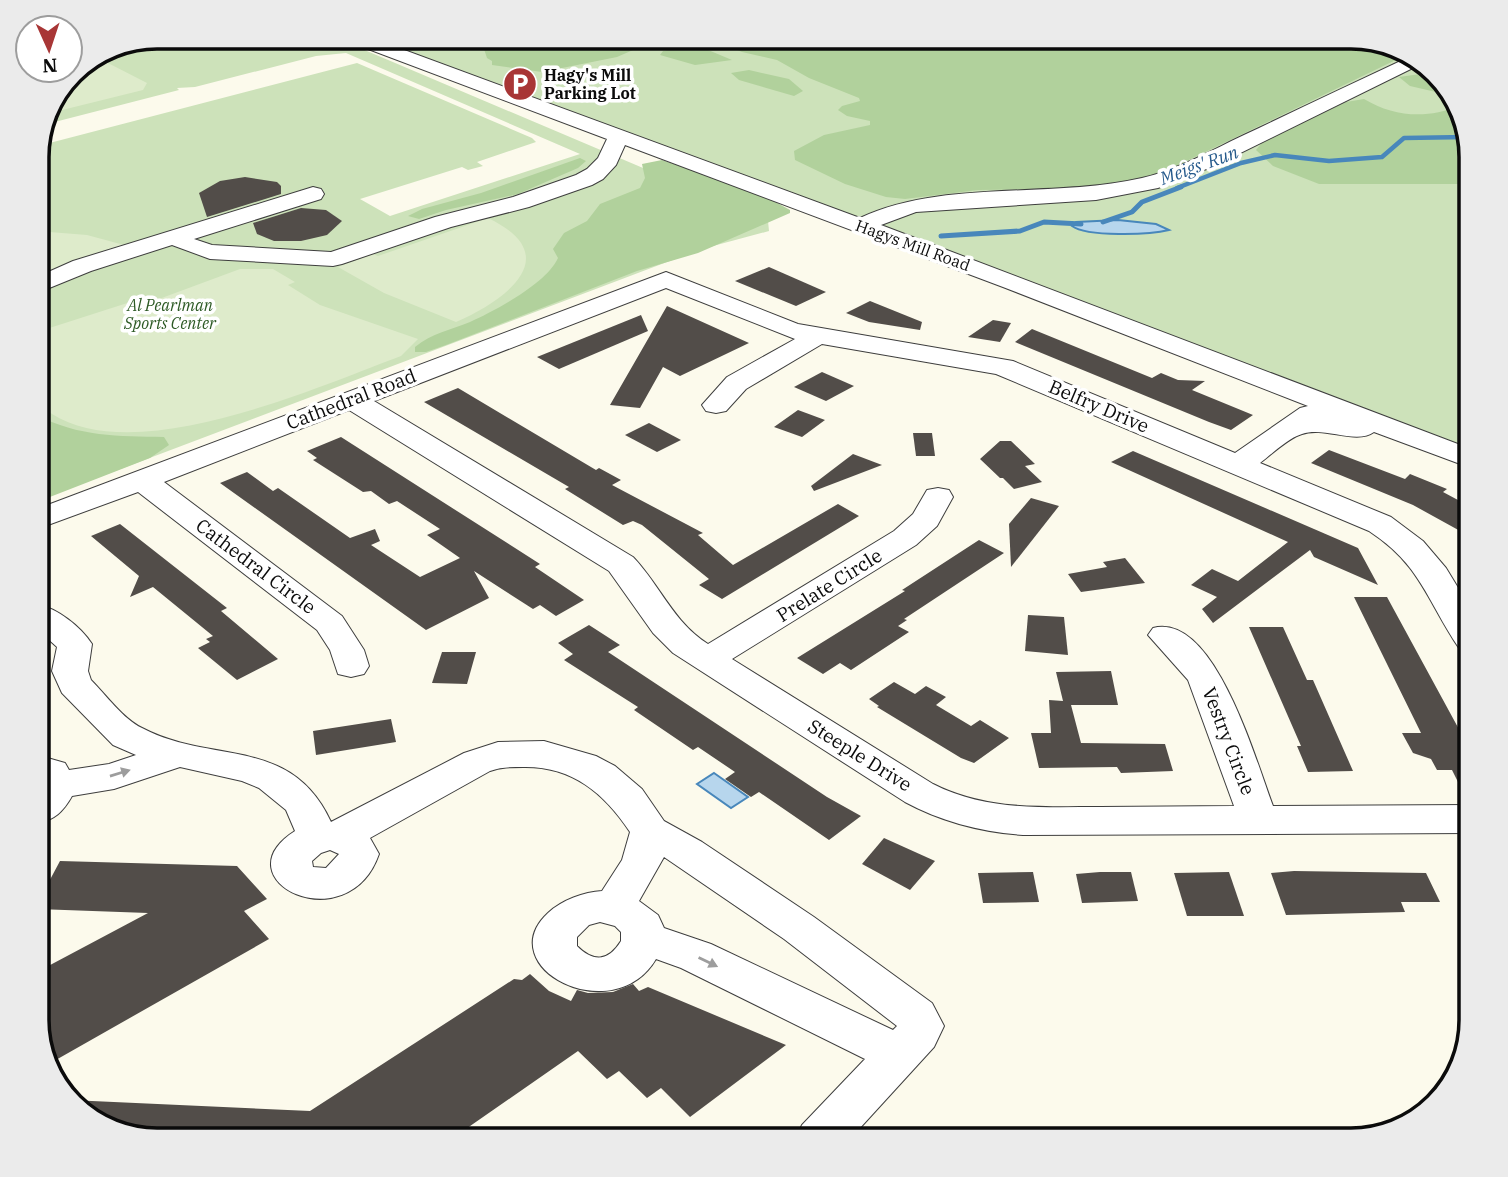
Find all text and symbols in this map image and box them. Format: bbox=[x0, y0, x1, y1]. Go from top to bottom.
north arrow bbox=[14, 14, 84, 84]
text: N bbox=[42, 54, 58, 78]
parking icon: Hagy's Mill Parking Lot bbox=[501, 65, 539, 103]
place label: Hagy's Mill Parking Lot bbox=[544, 65, 636, 103]
water label: Meigs' Run bbox=[1156, 140, 1242, 190]
street label: Hagys Mill Road bbox=[853, 215, 973, 275]
park label: Al Pearlman Sports Center bbox=[123, 295, 217, 333]
street label: Cathedral Road bbox=[283, 363, 419, 435]
street label: Belfry Drive bbox=[1045, 374, 1153, 438]
street label: Cathedral Circle bbox=[191, 513, 321, 619]
street label: Prelate Circle bbox=[772, 543, 886, 627]
street label: Vestry Circle bbox=[1197, 684, 1261, 798]
street label: Steeple Drive bbox=[804, 714, 916, 796]
one-way arrow bbox=[110, 768, 131, 778]
one-way arrow bbox=[698, 956, 718, 968]

